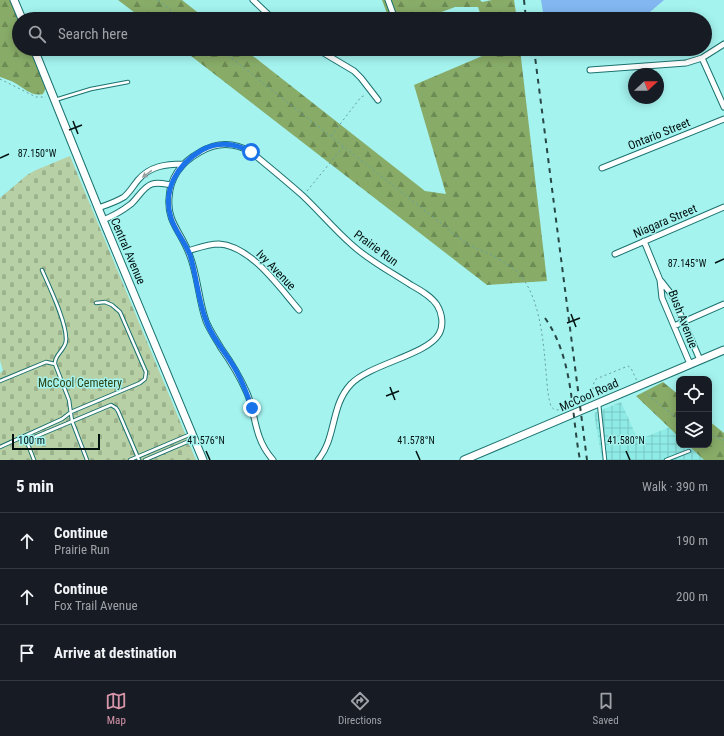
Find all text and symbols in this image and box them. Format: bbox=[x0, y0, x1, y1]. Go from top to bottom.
search box bbox=[12, 12, 712, 56]
icon: search bbox=[26, 23, 48, 45]
text: Search here bbox=[58, 25, 128, 43]
north arrow bbox=[628, 68, 664, 104]
street label: Ontario Street bbox=[626, 115, 692, 153]
route start bbox=[242, 143, 260, 161]
text: 87.150°W bbox=[18, 148, 57, 159]
one-way arrow bbox=[141, 169, 152, 178]
street label: Niagara Street bbox=[631, 201, 699, 241]
street label: Central Avenue bbox=[108, 216, 148, 287]
street label: Prairie Run bbox=[351, 227, 401, 269]
street label: Ivy Avenue bbox=[253, 247, 299, 293]
text: 87.145°W bbox=[668, 258, 707, 269]
street label: Bush Avenue bbox=[666, 288, 701, 350]
park label: McCool Cemetery bbox=[38, 376, 122, 390]
street label: McCool Road bbox=[557, 376, 621, 414]
map controls bbox=[676, 376, 712, 448]
button: locate bbox=[676, 376, 712, 412]
route end bbox=[243, 399, 261, 417]
button: layers bbox=[676, 412, 712, 448]
scale bar bbox=[12, 432, 100, 451]
text: 100 m bbox=[18, 434, 45, 447]
text: 41.576°N bbox=[187, 435, 225, 446]
text: 41.578°N bbox=[397, 435, 435, 446]
text: 41.580°N bbox=[607, 435, 645, 446]
text: 5 min bbox=[16, 476, 54, 496]
text: Walk · 390 m bbox=[642, 479, 708, 494]
text: Continue bbox=[54, 524, 108, 542]
icon: ahead bbox=[16, 530, 38, 552]
text: 190 m bbox=[676, 533, 708, 548]
text: Prairie Run bbox=[54, 542, 110, 557]
text: Continue bbox=[54, 580, 108, 598]
icon: ahead bbox=[16, 586, 38, 608]
text: 200 m bbox=[676, 589, 708, 604]
text: Fox Trail Avenue bbox=[54, 598, 138, 613]
icon: arrive bbox=[16, 642, 38, 664]
text: Arrive at destination bbox=[54, 644, 177, 662]
tab: Map bbox=[105, 690, 127, 727]
tab: Directions bbox=[338, 690, 382, 727]
tab: Saved bbox=[593, 690, 619, 727]

